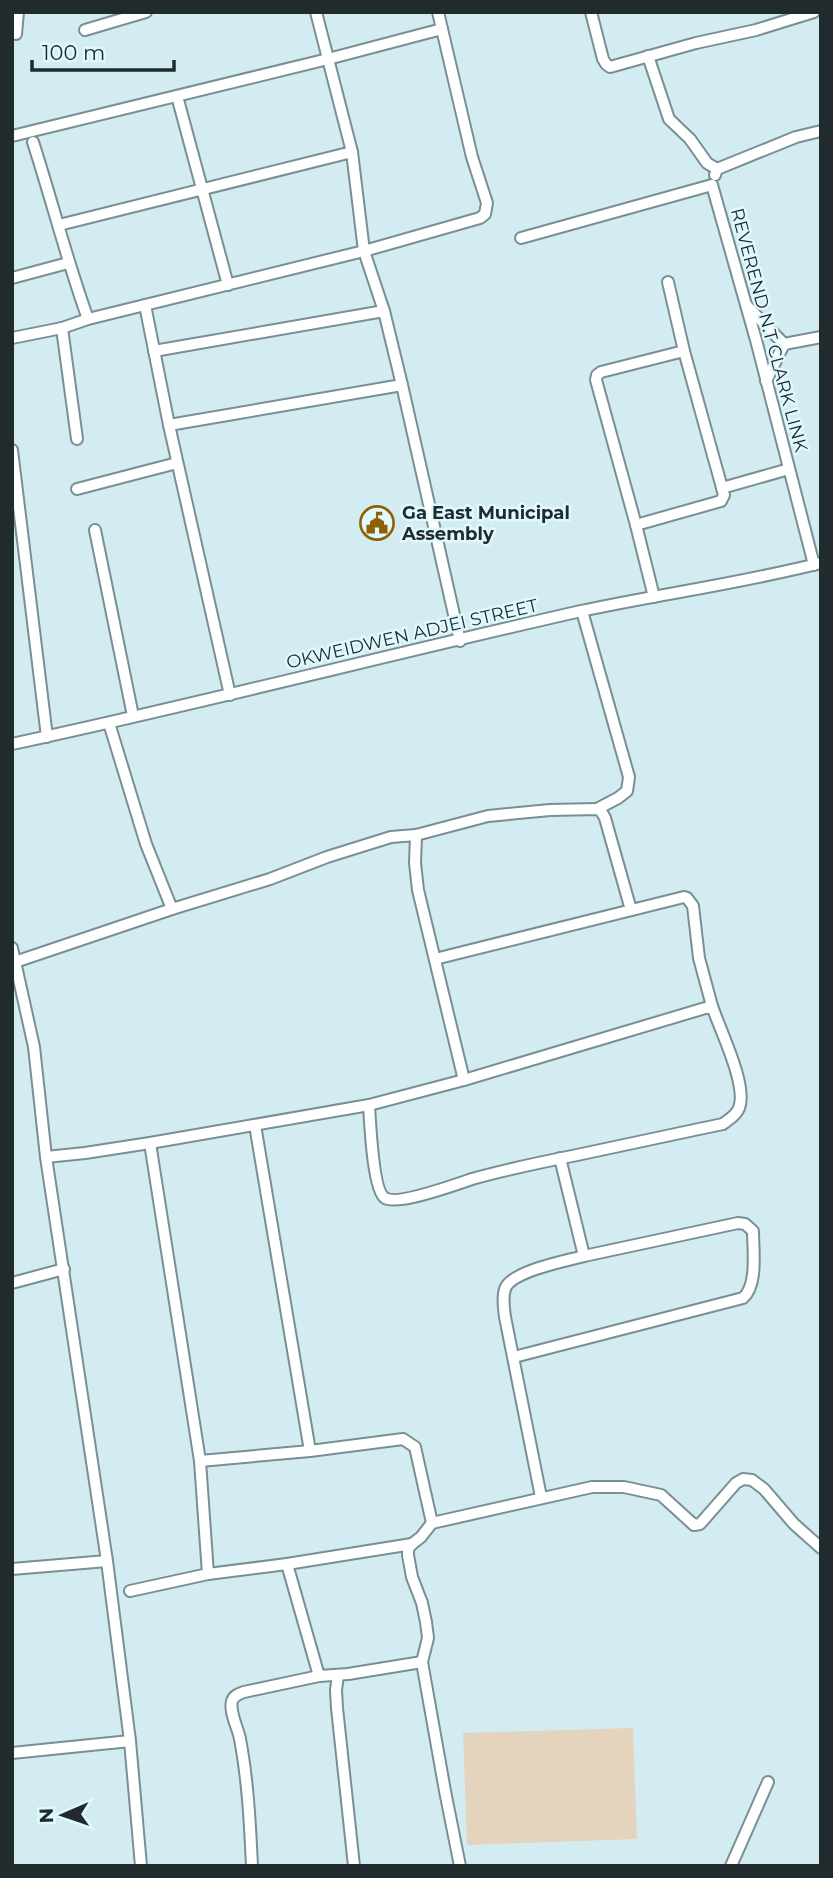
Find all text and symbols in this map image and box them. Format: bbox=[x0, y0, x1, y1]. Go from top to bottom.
scale bar bbox=[32, 28, 173, 72]
text: 100 m bbox=[42, 40, 105, 65]
street label: REVEREND N.T CLARK LINK bbox=[726, 206, 812, 455]
place label: Ga East Municipal Assembly bbox=[401, 502, 570, 545]
public building icon: Ga East Municipal Assembly bbox=[358, 504, 396, 542]
street label: OKWEIDWEN ADJEI STREET bbox=[284, 594, 540, 674]
north arrow bbox=[28, 1780, 98, 1850]
text: N bbox=[35, 1807, 58, 1824]

